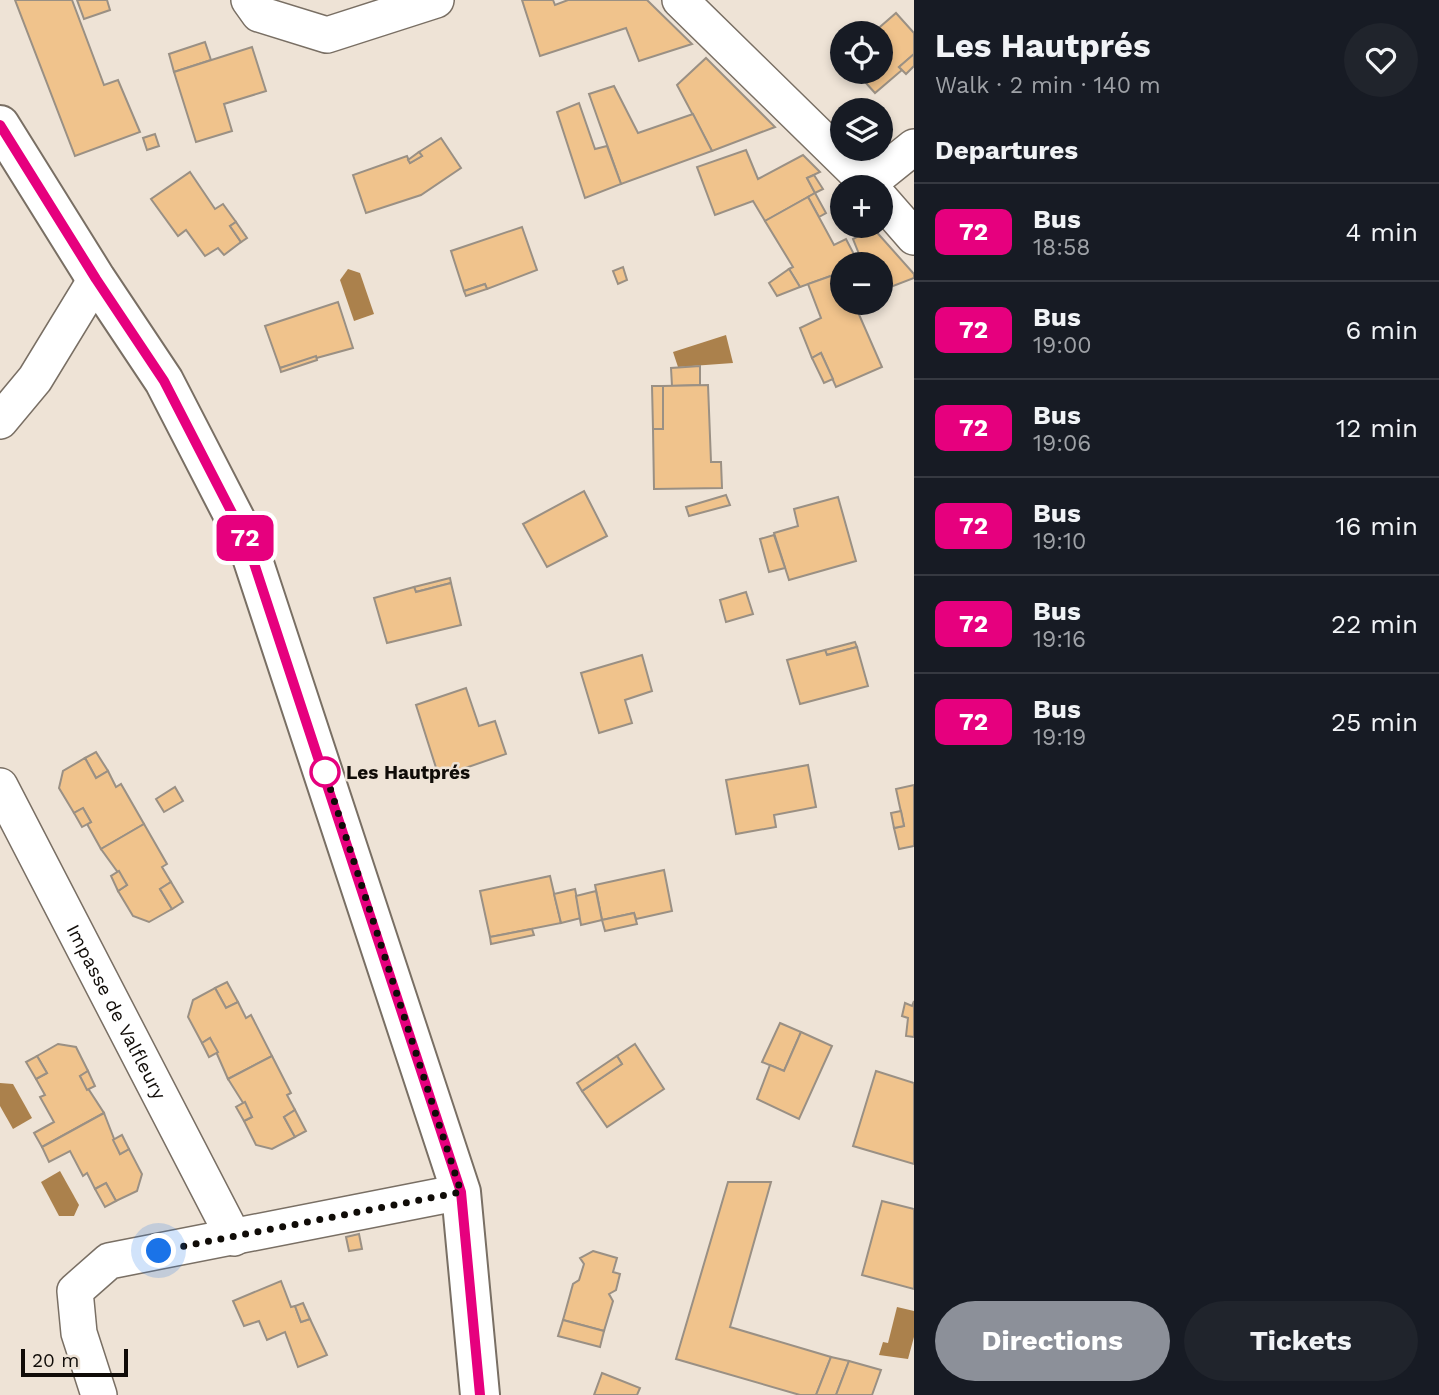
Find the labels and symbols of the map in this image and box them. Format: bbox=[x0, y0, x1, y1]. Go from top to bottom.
line badge: 72 bbox=[214, 515, 276, 561]
marker: Les Hautprés bbox=[310, 757, 340, 787]
place label: Les Hautprés bbox=[346, 761, 470, 784]
street label: Impasse de Valfleury bbox=[62, 920, 171, 1103]
your location bbox=[141, 1233, 176, 1268]
scale bar bbox=[21, 1346, 128, 1378]

